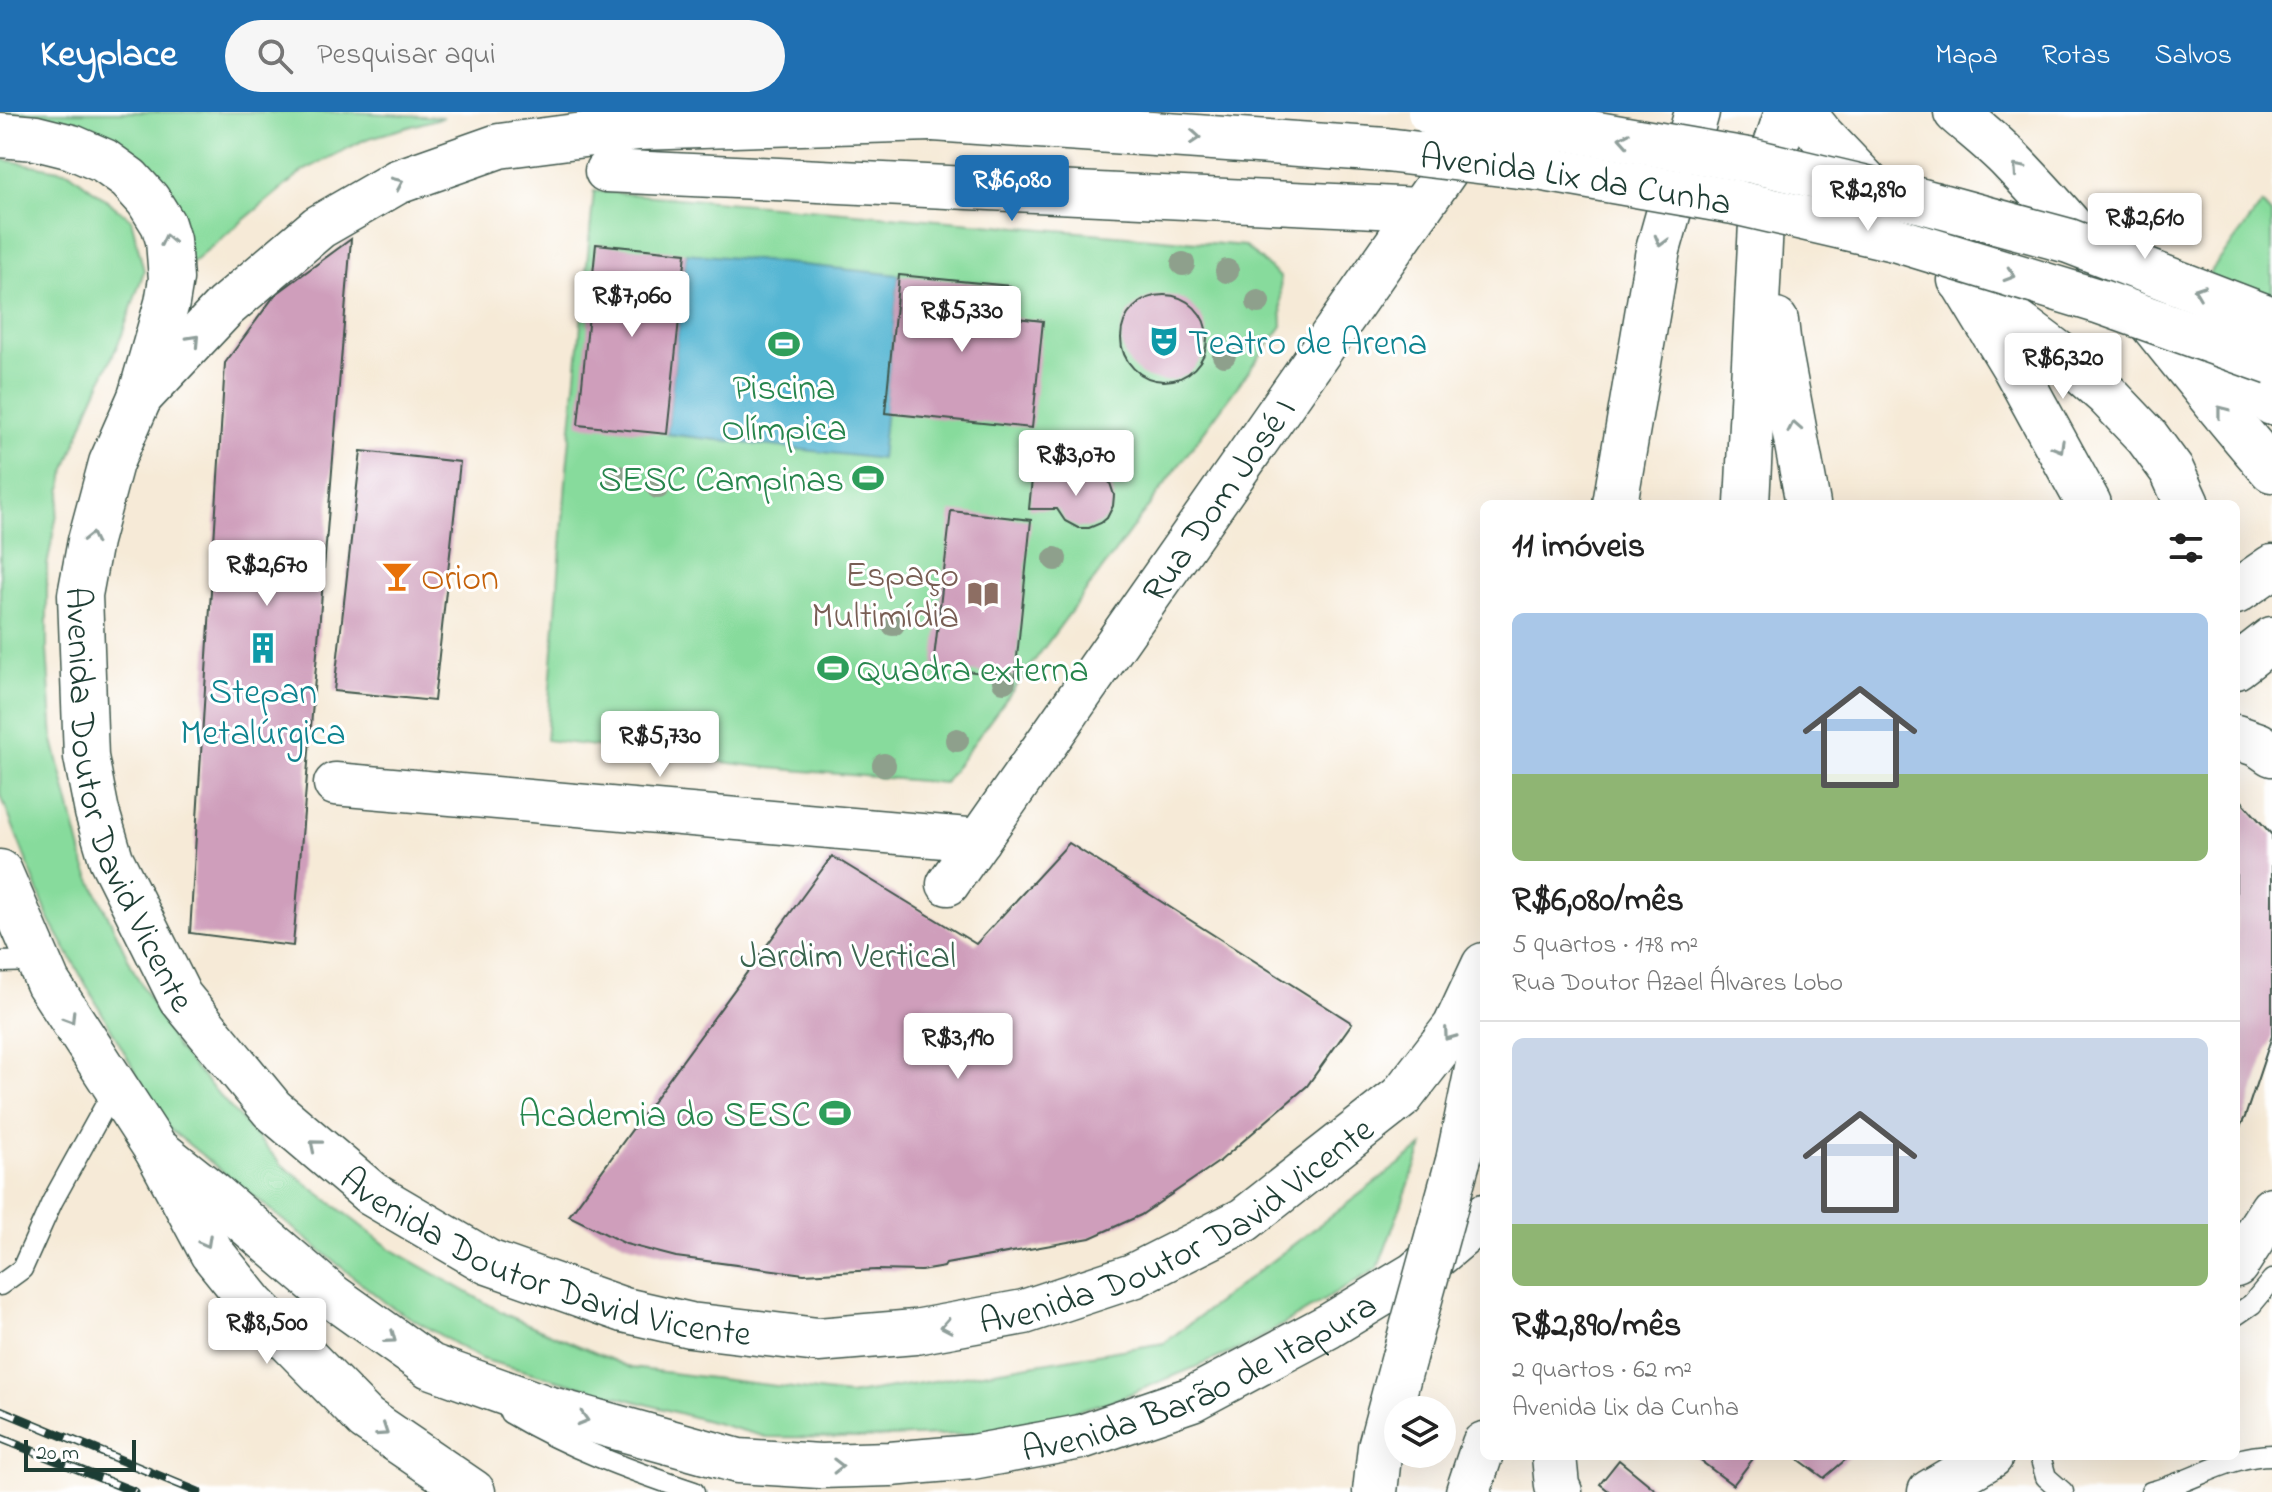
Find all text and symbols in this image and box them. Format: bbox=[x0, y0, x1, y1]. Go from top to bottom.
search box bbox=[225, 20, 785, 92]
text: Keyplace bbox=[40, 28, 177, 84]
icon: search bbox=[253, 34, 297, 78]
text: Pesquisar aqui bbox=[317, 34, 496, 78]
text: Mapa bbox=[1935, 36, 1998, 77]
text: Rotas bbox=[2042, 36, 2111, 77]
text: Salvos bbox=[2155, 36, 2232, 77]
one-way arrow bbox=[1189, 128, 1202, 145]
one-way arrow bbox=[1618, 131, 1631, 148]
street label: Avenida Lix da Cunha bbox=[1417, 132, 1735, 232]
pin: R$6,080 bbox=[938, 155, 1086, 223]
text: R$6,080 bbox=[973, 162, 1051, 200]
one-way arrow bbox=[2013, 164, 2027, 178]
pin: R$2,890 bbox=[1794, 165, 1942, 233]
text: R$2,890 bbox=[1830, 172, 1906, 210]
one-way arrow bbox=[390, 176, 404, 192]
pin: R$2,610 bbox=[2071, 193, 2219, 261]
text: R$2,610 bbox=[2106, 200, 2184, 238]
one-way arrow bbox=[159, 234, 176, 247]
one-way arrow bbox=[1653, 234, 1670, 248]
one-way arrow bbox=[2002, 265, 2016, 281]
pin: R$7,060 bbox=[558, 271, 706, 339]
text: R$7,060 bbox=[592, 278, 672, 316]
one-way arrow bbox=[2193, 284, 2207, 301]
pin: R$5,330 bbox=[888, 286, 1036, 354]
text: R$5,330 bbox=[921, 293, 1003, 331]
place label: Teatro de Arena bbox=[1188, 319, 1427, 372]
theatre icon: Teatro de Arena bbox=[1147, 324, 1181, 358]
sports icon: Piscina Olímpica bbox=[767, 327, 801, 361]
pin: R$6,320 bbox=[1989, 333, 2137, 401]
one-way arrow bbox=[184, 335, 198, 350]
text: R$6,320 bbox=[2023, 340, 2103, 378]
place label: Piscina Olímpica bbox=[721, 364, 847, 458]
street label: Rua Dom José I bbox=[1131, 388, 1311, 615]
one-way arrow bbox=[2217, 405, 2231, 420]
one-way arrow bbox=[1786, 421, 1803, 434]
pin: R$3,070 bbox=[1002, 430, 1150, 498]
text: R$3,070 bbox=[1037, 437, 1115, 475]
one-way arrow bbox=[2049, 438, 2065, 453]
place label: SESC Campinas bbox=[598, 456, 844, 509]
sports icon: SESC Campinas bbox=[851, 461, 885, 495]
text: 11 imóveis bbox=[1512, 523, 1645, 573]
icon: filters bbox=[2164, 526, 2208, 570]
one-way arrow bbox=[82, 532, 99, 546]
pin: R$2,670 bbox=[193, 540, 341, 608]
text: R$2,670 bbox=[227, 547, 307, 585]
place label: Espaço Multimídia bbox=[811, 551, 959, 645]
place label: Orion bbox=[421, 554, 499, 607]
bar icon: Orion bbox=[380, 559, 414, 593]
library icon: Espaço Multimídia bbox=[966, 577, 1000, 611]
street label: Avenida Doutor David Vicente bbox=[49, 586, 205, 1027]
building icon: Stepan Metalúrgica bbox=[246, 631, 280, 665]
place label: Quadra externa bbox=[857, 646, 1089, 699]
sports icon: Quadra externa bbox=[816, 651, 850, 685]
icon: home bbox=[1788, 665, 1932, 809]
place label: Stepan Metalúrgica bbox=[180, 668, 346, 762]
pin: R$5,730 bbox=[586, 711, 734, 779]
text: R$5,730 bbox=[619, 718, 701, 756]
text: R$6,080/mês bbox=[1512, 877, 1684, 927]
text: 5 quartos · 178 m² bbox=[1512, 927, 1698, 965]
park label: Jardim Vertical bbox=[740, 932, 956, 985]
text: Rua Doutor Azael Álvares Lobo bbox=[1512, 965, 1843, 1003]
one-way arrow bbox=[61, 1009, 76, 1024]
pin: R$3,190 bbox=[884, 1013, 1032, 1081]
text: R$3,190 bbox=[922, 1020, 994, 1058]
one-way arrow bbox=[1444, 1026, 1458, 1040]
icon: home bbox=[1788, 1090, 1932, 1234]
place label: Academia do SESC bbox=[518, 1091, 811, 1144]
sports icon: Academia do SESC bbox=[818, 1096, 852, 1130]
street label: Avenida Doutor David Vicente bbox=[975, 1105, 1388, 1351]
one-way arrow bbox=[309, 1140, 324, 1155]
street label: Avenida Doutor David Vicente bbox=[326, 1155, 754, 1363]
one-way arrow bbox=[196, 1233, 212, 1248]
street label: Avenida Barão de Itapura bbox=[1018, 1281, 1388, 1478]
pin: R$8,500 bbox=[193, 1298, 341, 1366]
text: R$2,890/mês bbox=[1512, 1302, 1681, 1352]
text: R$8,500 bbox=[226, 1305, 308, 1343]
one-way arrow bbox=[940, 1317, 953, 1334]
one-way arrow bbox=[382, 1328, 396, 1343]
text: 2 quartos · 62 m² bbox=[1512, 1352, 1692, 1390]
text: Avenida Lix da Cunha bbox=[1512, 1390, 1739, 1428]
map controls bbox=[1384, 1396, 1456, 1468]
button: layers bbox=[1384, 1396, 1456, 1468]
one-way arrow bbox=[576, 1410, 590, 1426]
one-way arrow bbox=[374, 1421, 388, 1436]
scale bar bbox=[24, 1436, 136, 1472]
text: 20 m bbox=[36, 1438, 79, 1470]
one-way arrow bbox=[832, 1457, 845, 1474]

